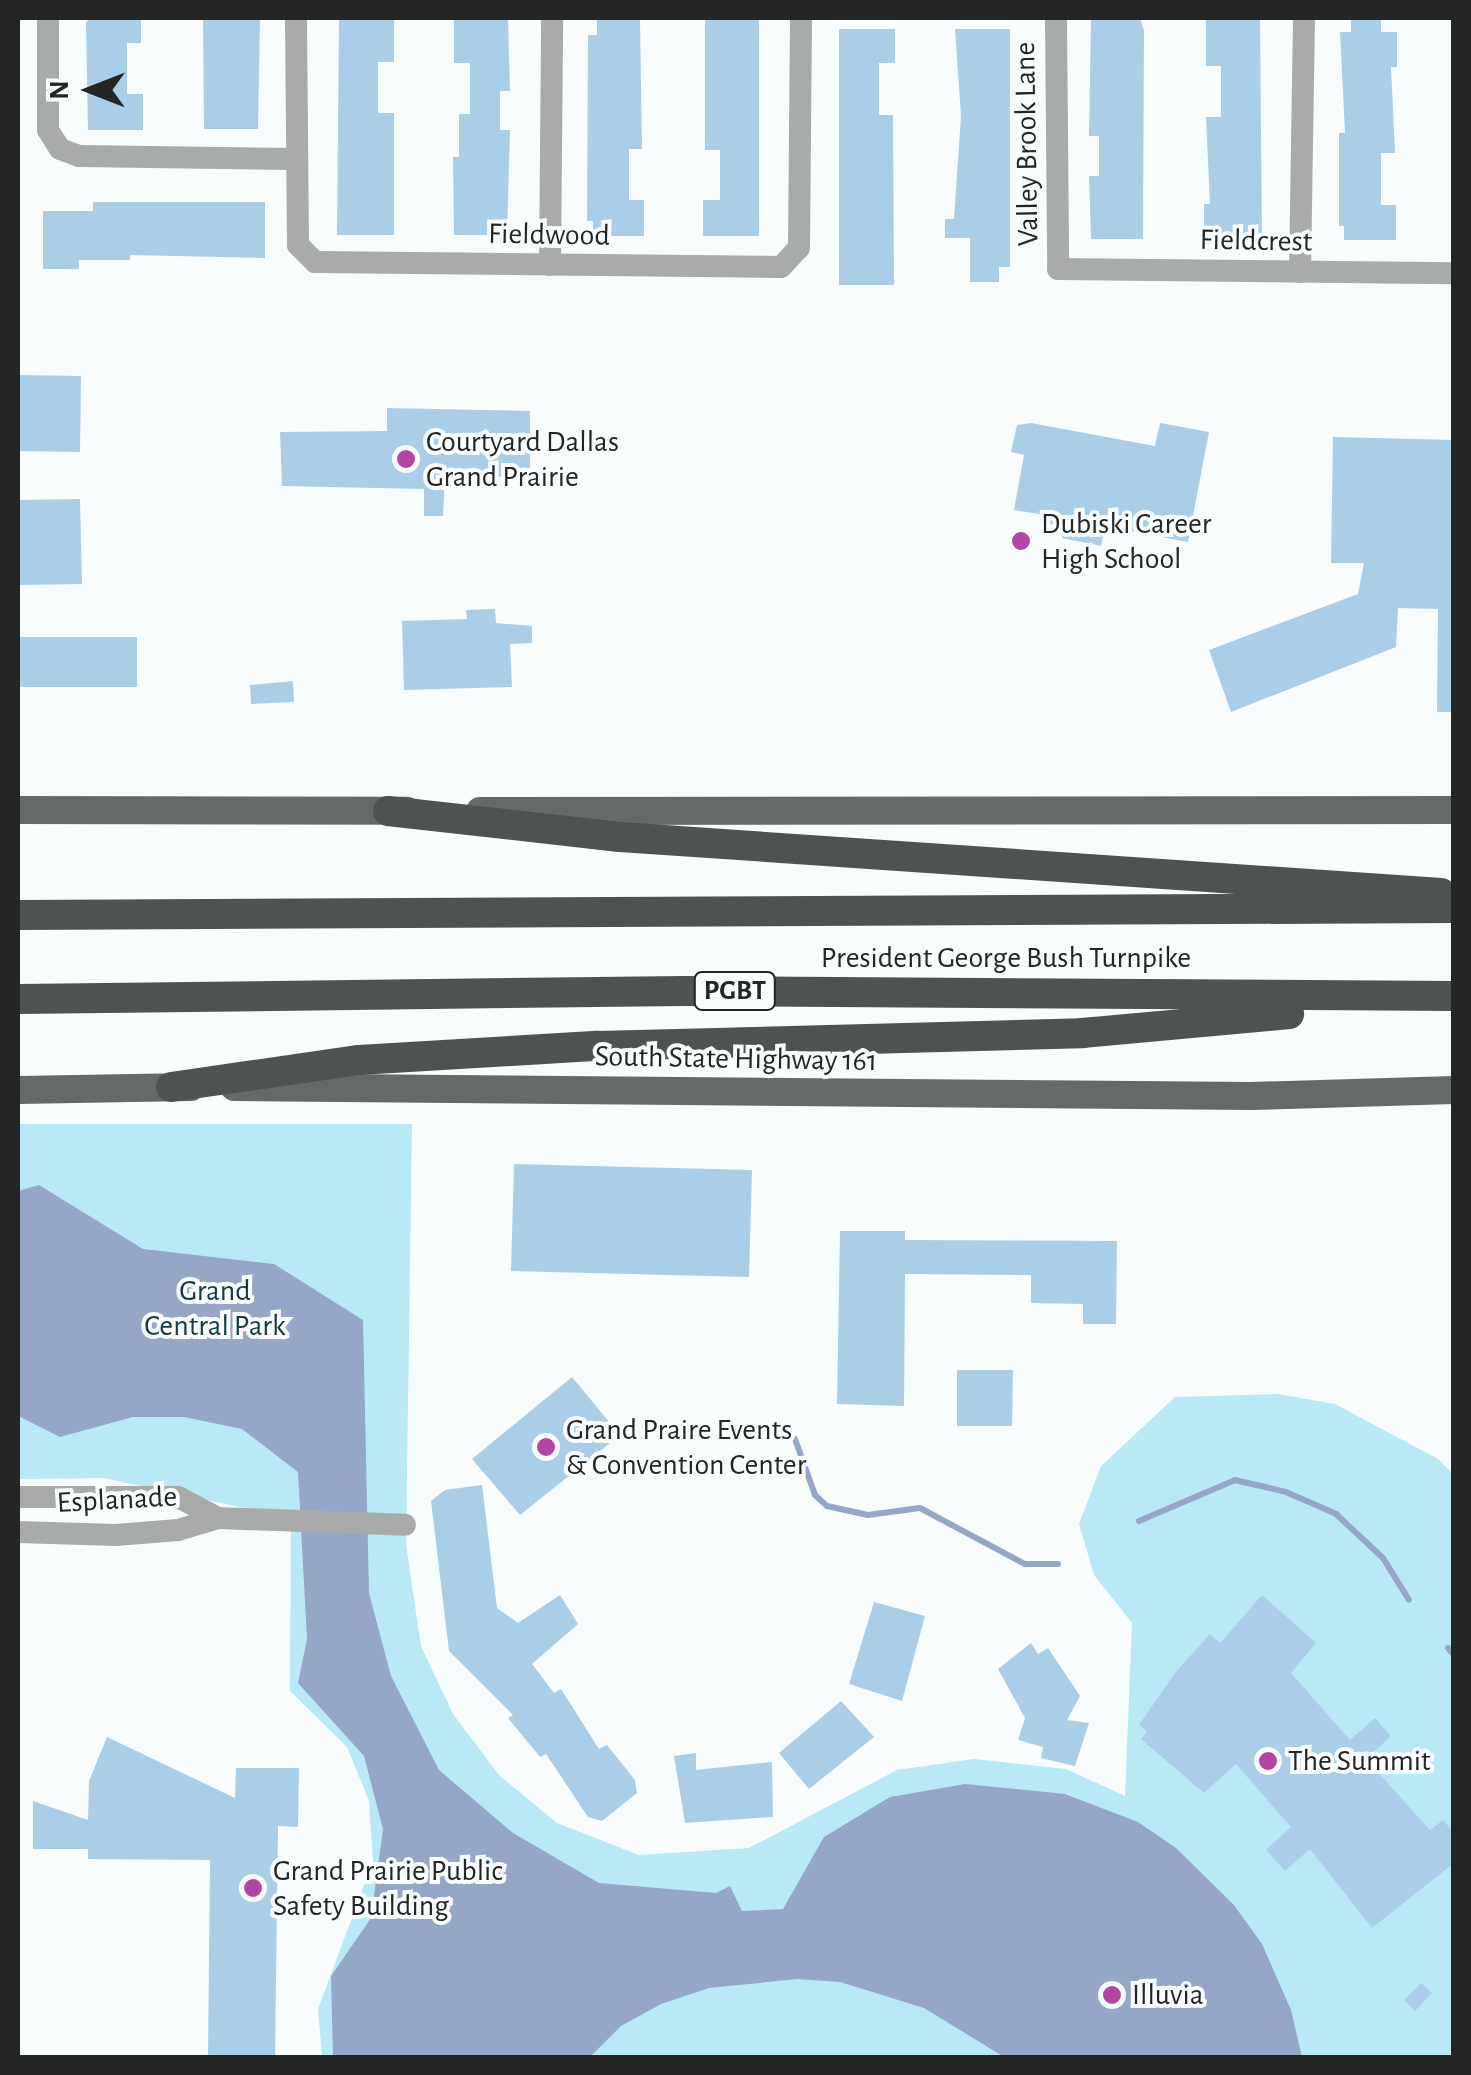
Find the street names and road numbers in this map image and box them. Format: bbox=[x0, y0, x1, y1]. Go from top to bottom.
street label: Valley Brook Lane bbox=[1007, 41, 1047, 247]
street label: Fieldwood bbox=[488, 216, 610, 254]
street label: Fieldcrest bbox=[1199, 222, 1313, 260]
street label: President George Bush Turnpike bbox=[821, 940, 1191, 976]
road number: PGBT bbox=[692, 968, 778, 1014]
street label: South State Highway 161 bbox=[595, 1039, 877, 1079]
street label: Esplanade bbox=[56, 1479, 178, 1521]

